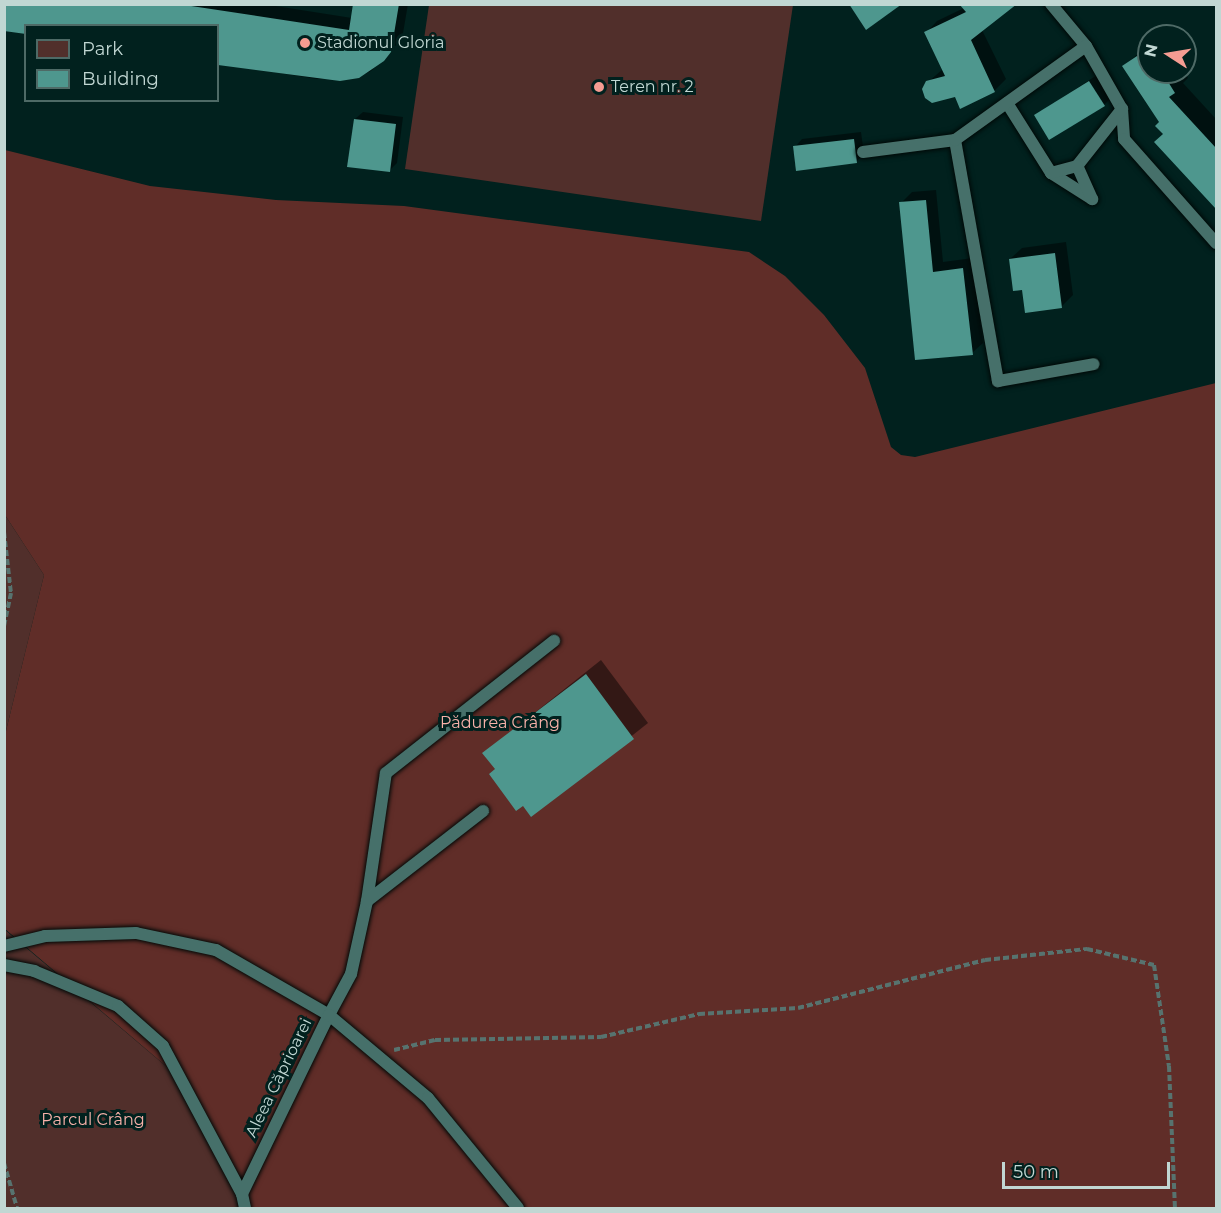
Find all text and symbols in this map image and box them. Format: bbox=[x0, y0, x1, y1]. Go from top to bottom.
legend bbox=[24, 24, 219, 102]
north arrow bbox=[1137, 24, 1197, 84]
place label: Stadionul Gloria bbox=[317, 33, 444, 53]
marker: Stadionul Gloria bbox=[298, 36, 312, 50]
text: Park bbox=[82, 38, 123, 60]
text: N bbox=[1140, 42, 1161, 59]
text: Building bbox=[82, 68, 159, 90]
place label: Teren nr. 2 bbox=[611, 77, 694, 97]
marker: Teren nr. 2 bbox=[592, 80, 606, 94]
park label: Pădurea Crâng bbox=[440, 713, 560, 733]
street label: Aleea Căprioarei bbox=[242, 1015, 316, 1141]
park label: Parcul Crâng bbox=[41, 1110, 145, 1130]
scale bar bbox=[1005, 1150, 1173, 1188]
text: 50 m bbox=[1013, 1161, 1059, 1183]

